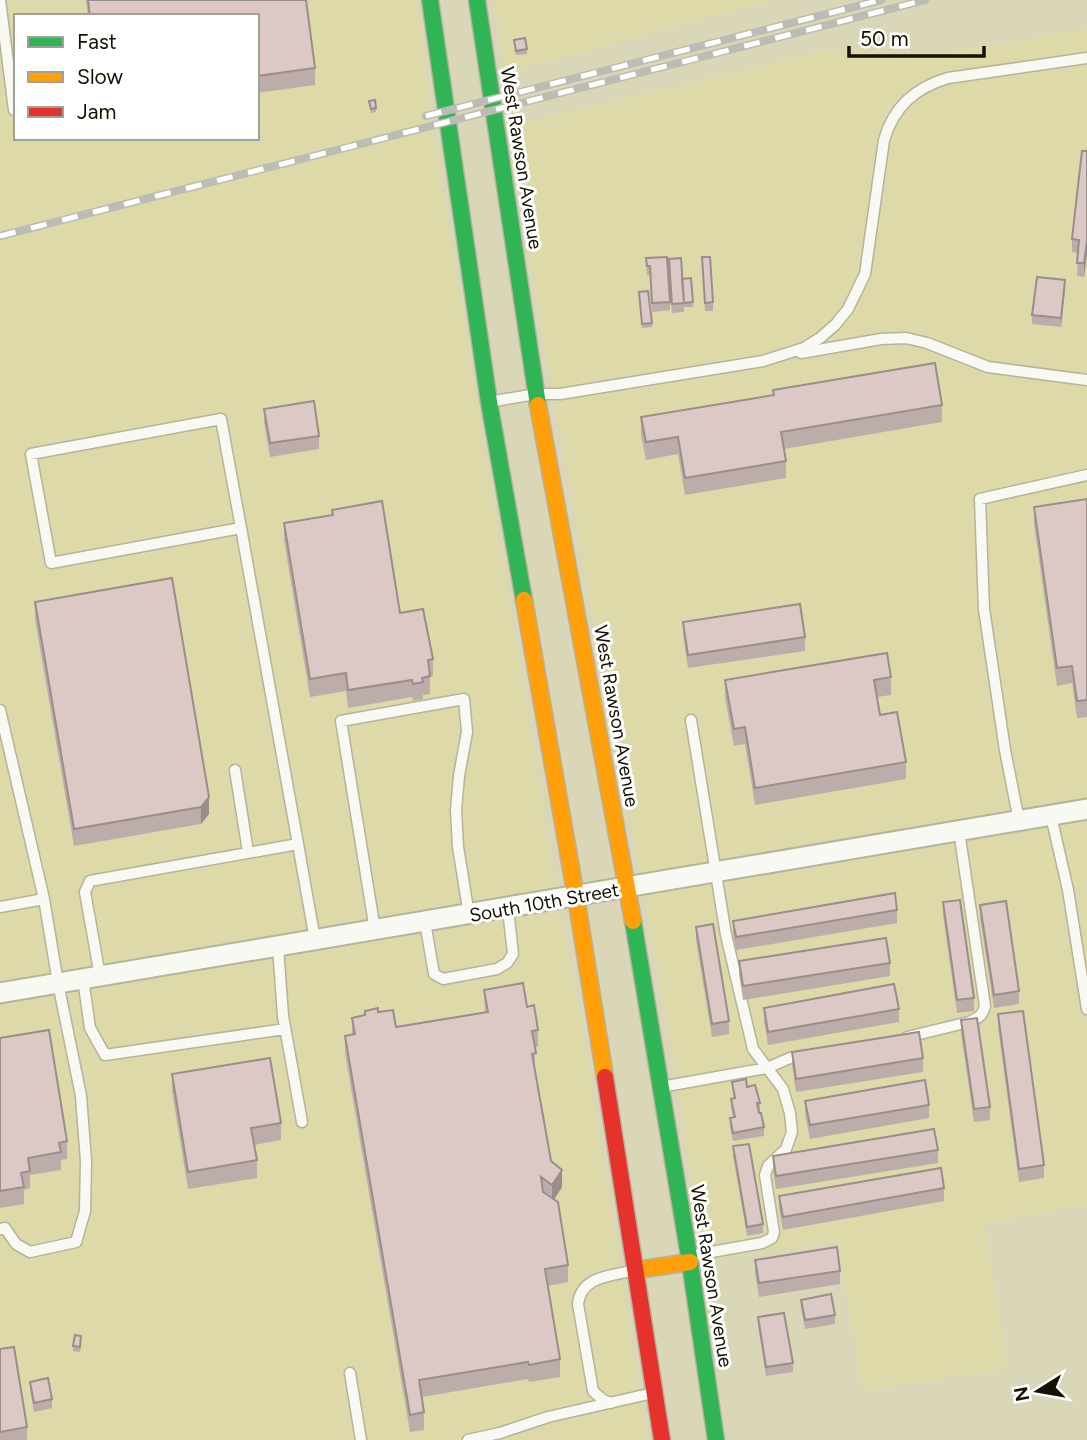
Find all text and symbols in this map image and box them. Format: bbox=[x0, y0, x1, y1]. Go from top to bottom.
legend bbox=[14, 14, 259, 140]
scale bar bbox=[849, 14, 984, 58]
text: 50 m bbox=[860, 26, 909, 51]
text: Fast bbox=[77, 29, 117, 54]
text: Slow bbox=[77, 64, 123, 89]
street label: West Rawson Avenue bbox=[496, 65, 547, 251]
text: Jam bbox=[77, 99, 116, 124]
street label: West Rawson Avenue bbox=[589, 623, 644, 809]
street label: South 10th Street bbox=[468, 878, 621, 927]
street label: West Rawson Avenue bbox=[686, 1183, 737, 1369]
north arrow bbox=[1003, 1356, 1073, 1426]
text: N bbox=[1009, 1385, 1034, 1404]

